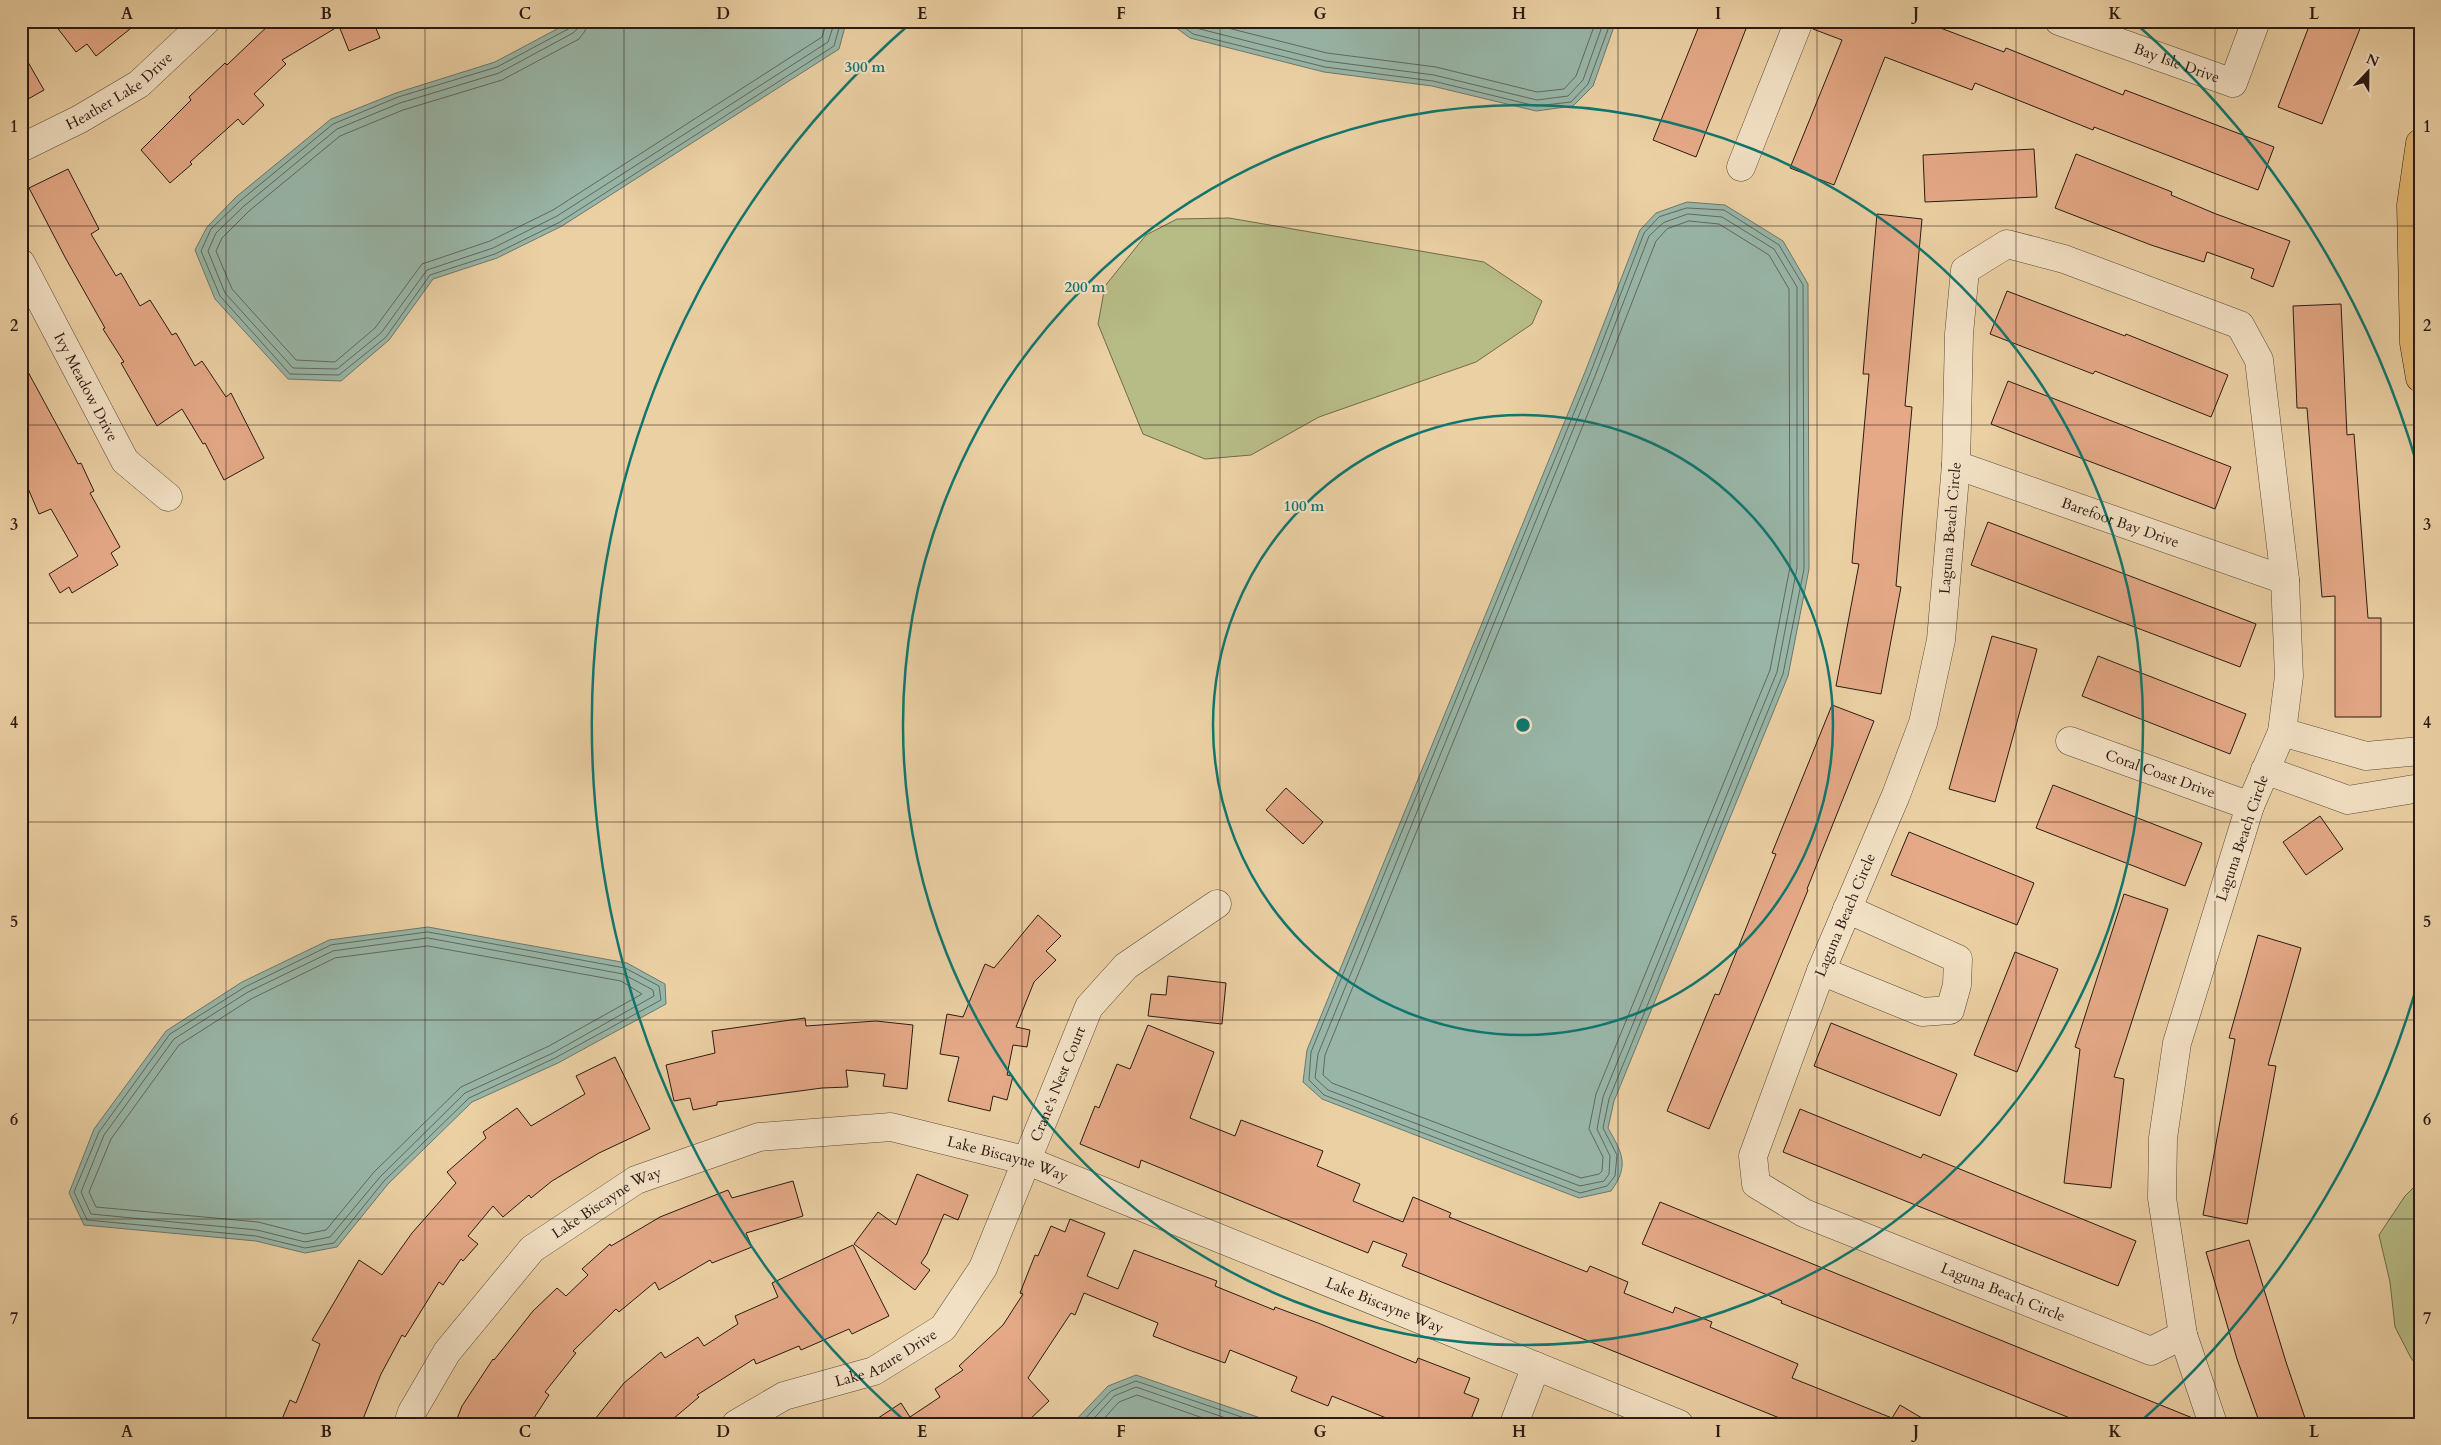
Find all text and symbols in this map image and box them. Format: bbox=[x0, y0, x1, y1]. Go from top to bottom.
text: A bbox=[121, 3, 133, 25]
text: B bbox=[320, 3, 332, 25]
text: C bbox=[519, 3, 531, 25]
text: D bbox=[716, 3, 730, 25]
text: E bbox=[917, 3, 927, 25]
text: F bbox=[1116, 3, 1126, 25]
text: G bbox=[1313, 3, 1327, 25]
text: H bbox=[1512, 3, 1526, 25]
text: I bbox=[1715, 3, 1721, 25]
text: J bbox=[1911, 3, 1919, 25]
text: K bbox=[2109, 3, 2122, 25]
text: L bbox=[2309, 3, 2320, 25]
street label: Bay Isle Drive bbox=[2131, 38, 2223, 88]
street label: Heather Lake Drive bbox=[62, 47, 177, 134]
north arrow bbox=[2344, 48, 2394, 98]
text: N bbox=[2363, 49, 2382, 71]
text: 300 m bbox=[845, 57, 886, 77]
text: 1 bbox=[10, 116, 18, 138]
text: 1 bbox=[2423, 116, 2431, 138]
text: 200 m bbox=[1065, 277, 1106, 297]
text: 2 bbox=[10, 315, 18, 337]
text: 2 bbox=[2423, 315, 2431, 337]
street label: Ivy Meadow Drive bbox=[49, 329, 123, 445]
street label: Laguna Beach Circle bbox=[1934, 461, 1966, 595]
street label: Barefoot Bay Drive bbox=[2059, 493, 2182, 552]
text: 100 m bbox=[1284, 496, 1325, 516]
text: 3 bbox=[10, 514, 18, 536]
text: 3 bbox=[2423, 514, 2431, 536]
text: 4 bbox=[10, 712, 18, 734]
text: 4 bbox=[2423, 712, 2431, 734]
centre of rings bbox=[1514, 716, 1532, 734]
street label: Coral Coast Drive bbox=[2103, 745, 2218, 803]
street label: Laguna Beach Circle bbox=[2211, 772, 2273, 904]
street label: Laguna Beach Circle bbox=[1810, 850, 1880, 980]
text: 5 bbox=[10, 911, 18, 933]
text: 5 bbox=[2423, 911, 2431, 933]
street label: Crane's Nest Court bbox=[1025, 1023, 1090, 1145]
text: 6 bbox=[10, 1109, 18, 1131]
text: 6 bbox=[2423, 1109, 2431, 1131]
street label: Lake Biscayne Way bbox=[945, 1131, 1071, 1186]
street label: Lake Biscayne Way bbox=[548, 1162, 664, 1243]
street label: Laguna Beach Circle bbox=[1938, 1258, 2068, 1326]
street label: Lake Biscayne Way bbox=[1323, 1272, 1447, 1338]
text: 7 bbox=[10, 1308, 18, 1330]
text: 7 bbox=[2423, 1308, 2431, 1330]
street label: Lake Azure Drive bbox=[832, 1324, 941, 1391]
text: A bbox=[121, 1421, 133, 1443]
text: B bbox=[320, 1421, 332, 1443]
text: C bbox=[519, 1421, 531, 1443]
text: D bbox=[716, 1421, 730, 1443]
text: E bbox=[917, 1421, 927, 1443]
text: F bbox=[1116, 1421, 1126, 1443]
text: G bbox=[1313, 1421, 1327, 1443]
text: H bbox=[1512, 1421, 1526, 1443]
text: I bbox=[1715, 1421, 1721, 1443]
text: J bbox=[1911, 1421, 1919, 1443]
text: K bbox=[2109, 1421, 2122, 1443]
text: L bbox=[2309, 1421, 2320, 1443]

